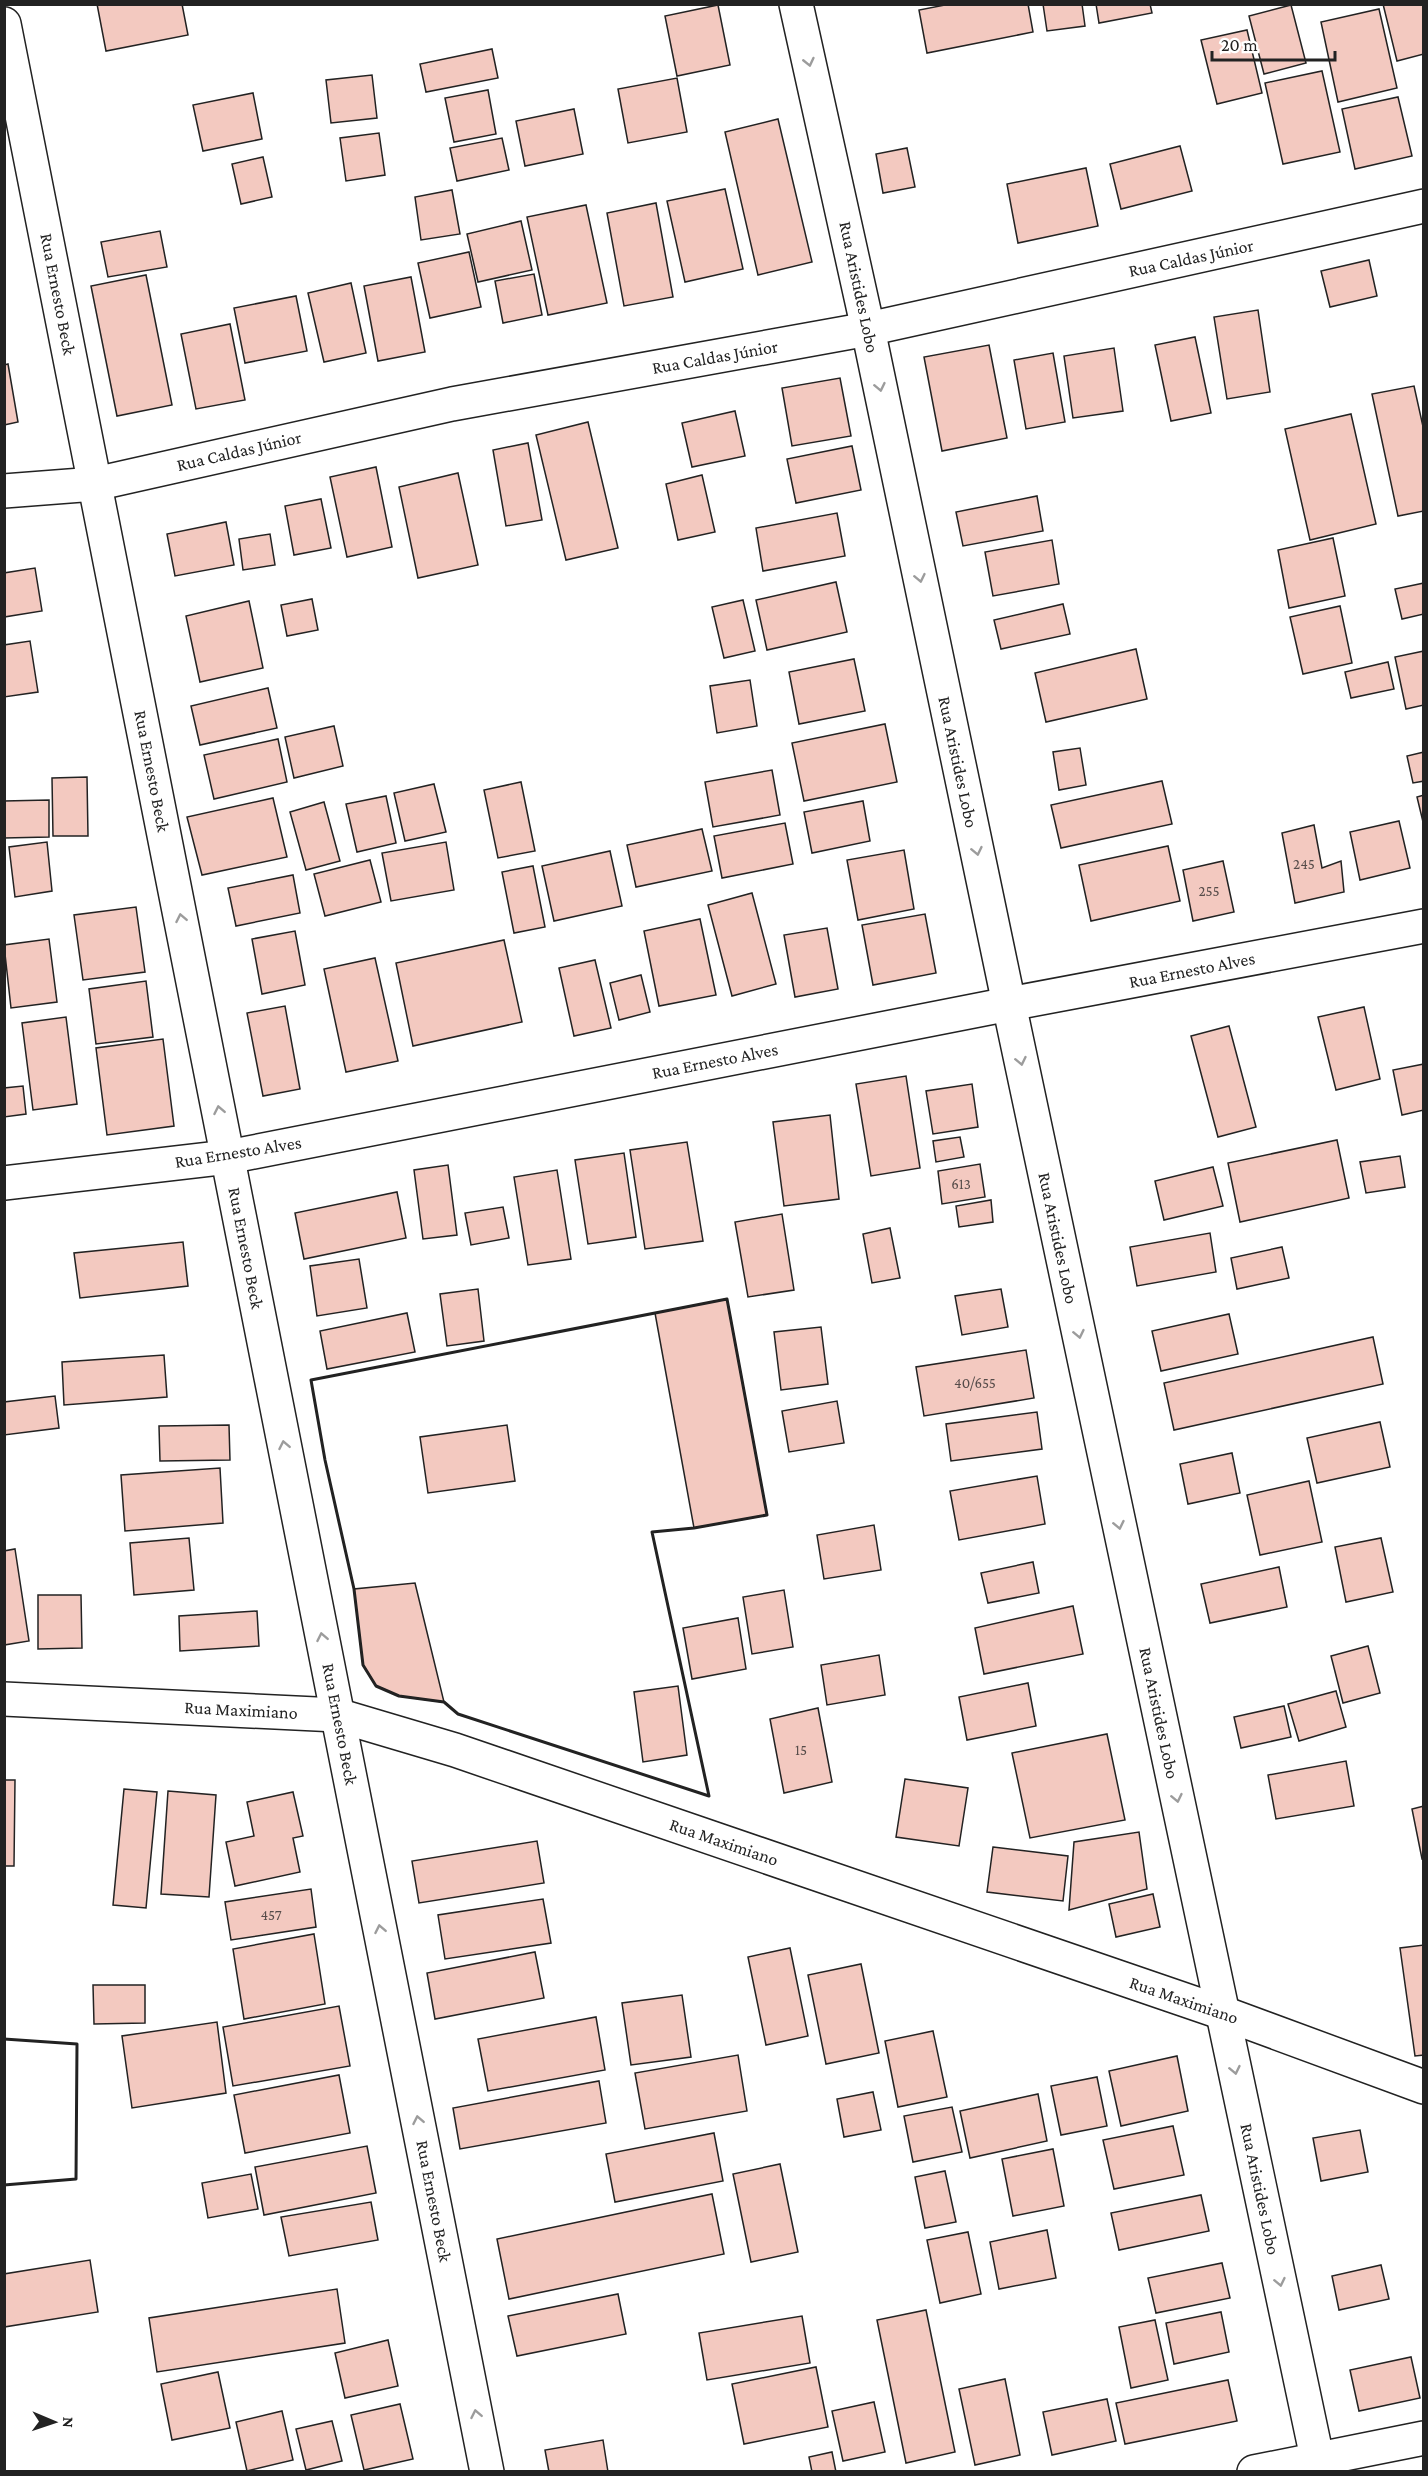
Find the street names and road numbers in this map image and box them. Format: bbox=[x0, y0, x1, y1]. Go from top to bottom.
street label: Rua Aristides Lobo bbox=[835, 219, 883, 355]
street label: Rua Ernesto Beck bbox=[36, 231, 80, 357]
street label: Rua Caldas Júnior bbox=[1127, 235, 1256, 281]
street label: Rua Caldas Júnior bbox=[650, 336, 780, 378]
street label: Rua Caldas Júnior bbox=[175, 427, 304, 475]
street label: Rua Aristides Lobo bbox=[934, 694, 982, 830]
street label: Rua Ernesto Beck bbox=[130, 708, 174, 834]
street label: Rua Ernesto Alves bbox=[1127, 948, 1257, 992]
street label: Rua Ernesto Alves bbox=[650, 1039, 780, 1083]
street label: Rua Ernesto Alves bbox=[173, 1132, 303, 1172]
street label: Rua Aristides Lobo bbox=[1034, 1170, 1082, 1306]
street label: Rua Ernesto Beck bbox=[224, 1185, 268, 1311]
street label: Rua Aristides Lobo bbox=[1135, 1645, 1183, 1781]
street label: Rua Ernesto Beck bbox=[318, 1661, 362, 1787]
street label: Rua Maximiano bbox=[184, 1697, 298, 1723]
street label: Rua Maximiano bbox=[667, 1814, 781, 1870]
street label: Rua Maximiano bbox=[1127, 1972, 1241, 2028]
street label: Rua Aristides Lobo bbox=[1236, 2121, 1284, 2257]
street label: Rua Ernesto Beck bbox=[412, 2138, 456, 2264]

